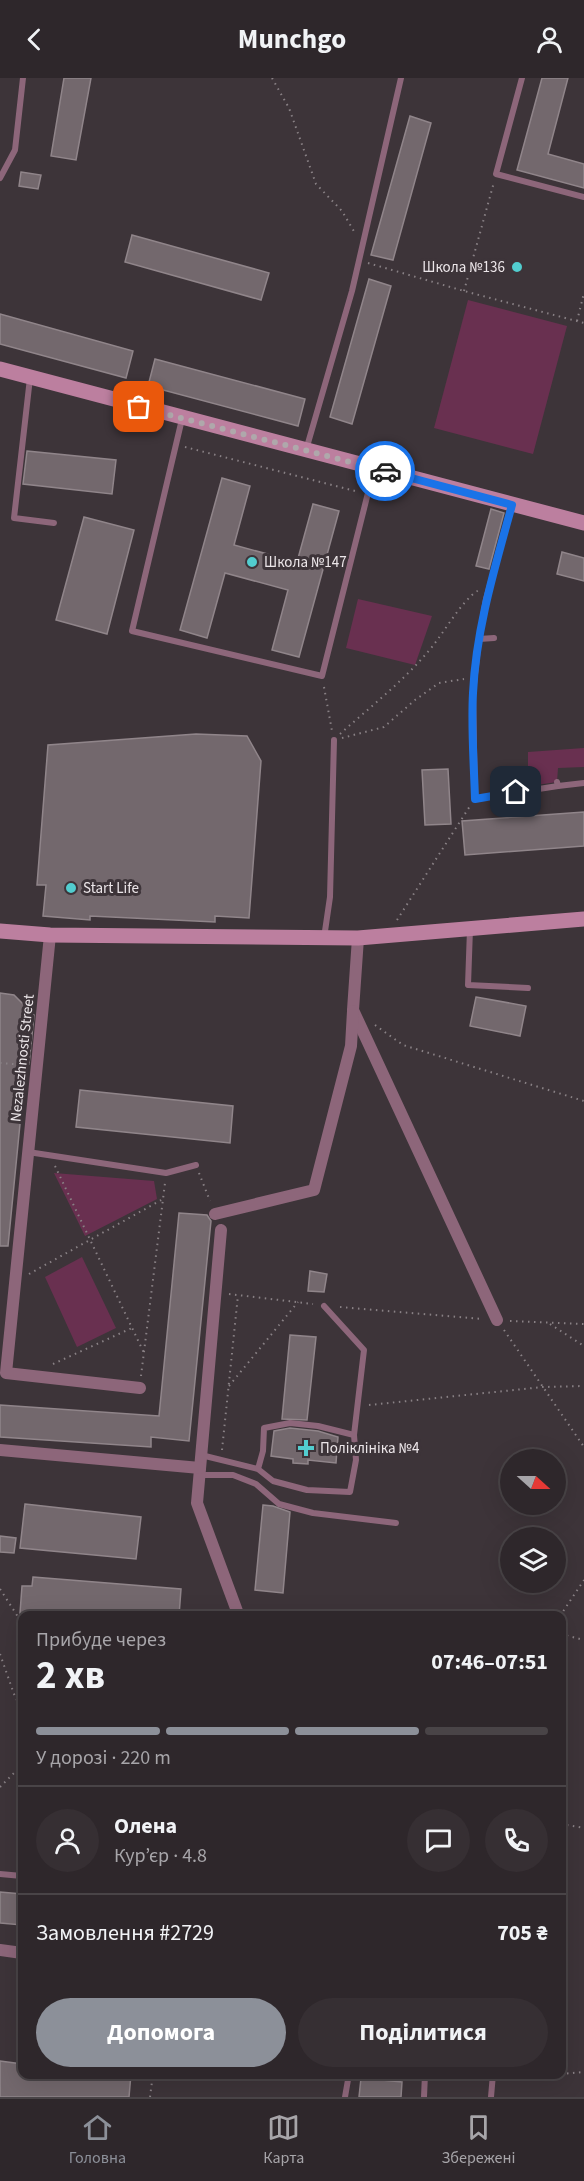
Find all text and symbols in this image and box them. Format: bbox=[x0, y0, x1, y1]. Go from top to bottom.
text: Munchgo bbox=[238, 20, 346, 59]
icon: back bbox=[18, 23, 51, 56]
icon: person bbox=[533, 23, 566, 56]
place label: Школа №136 bbox=[422, 257, 505, 278]
marker: Школа №136 bbox=[510, 260, 524, 274]
pin bbox=[113, 381, 164, 432]
icon: bag bbox=[122, 390, 155, 423]
courier bbox=[355, 441, 415, 501]
icon: car bbox=[369, 455, 402, 488]
place label: Школа №147 bbox=[264, 552, 347, 573]
marker: Школа №147 bbox=[245, 555, 259, 569]
pin bbox=[490, 766, 541, 817]
icon: home bbox=[499, 775, 532, 808]
place label: Start Life bbox=[83, 878, 139, 899]
marker: Start Life bbox=[64, 881, 78, 895]
street label: Nezalezhnosti Street bbox=[5, 993, 40, 1123]
place label: Поліклініка №4 bbox=[320, 1438, 420, 1459]
marker: Поліклініка №4 bbox=[297, 1439, 315, 1457]
north arrow bbox=[500, 1449, 566, 1515]
map controls bbox=[500, 1449, 566, 1593]
button: layers bbox=[500, 1527, 566, 1593]
text: Прибуде через bbox=[36, 1626, 166, 1654]
text: 07:46–07:51 bbox=[431, 1646, 548, 1678]
text: 2 хв bbox=[36, 1648, 105, 1704]
text: У дорозі · 220 m bbox=[36, 1744, 171, 1772]
button: person bbox=[36, 1809, 99, 1872]
button: chat bbox=[407, 1809, 470, 1872]
button: phone bbox=[485, 1809, 548, 1872]
text: Олена bbox=[114, 1810, 177, 1842]
text: Кур’єр · 4.8 bbox=[114, 1842, 207, 1870]
text: Замовлення #2729 bbox=[36, 1917, 214, 1949]
text: 705 ₴ bbox=[497, 1917, 548, 1949]
button: Допомога bbox=[36, 1998, 286, 2067]
button: Поділитися bbox=[298, 1998, 548, 2067]
tab: Головна bbox=[69, 2111, 126, 2169]
tab: Карта bbox=[263, 2111, 304, 2169]
tab: Збережені bbox=[442, 2111, 515, 2169]

